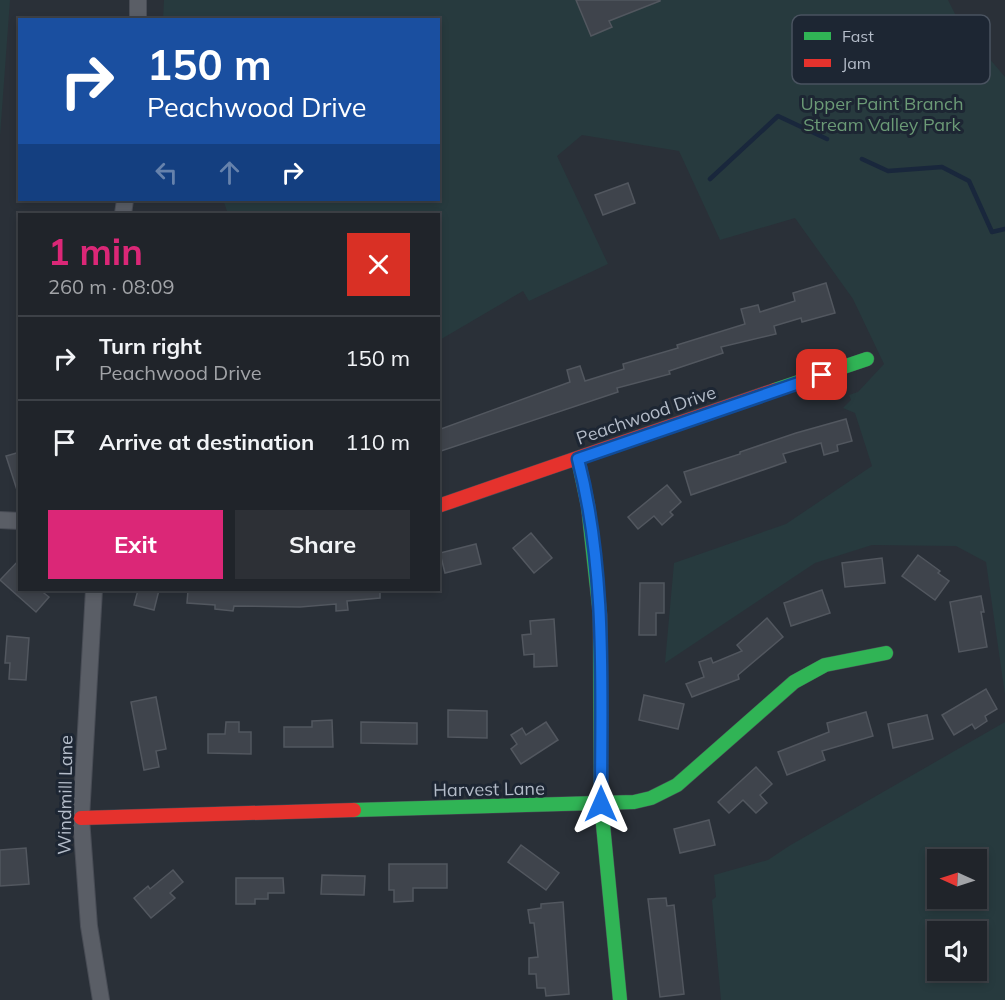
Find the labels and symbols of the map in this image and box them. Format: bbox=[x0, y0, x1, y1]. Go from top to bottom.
legend bbox=[792, 15, 990, 84]
text: Fast bbox=[842, 26, 874, 46]
text: Jam bbox=[842, 53, 871, 73]
park label: Upper Paint Branch Stream Valley Park bbox=[800, 92, 964, 136]
pin bbox=[796, 349, 847, 400]
street label: Peachwood Drive bbox=[573, 380, 719, 450]
street label: Windmill Lane bbox=[52, 735, 78, 855]
position arrow bbox=[569, 772, 633, 836]
street label: Harvest Lane bbox=[433, 777, 545, 801]
north arrow bbox=[927, 849, 987, 909]

